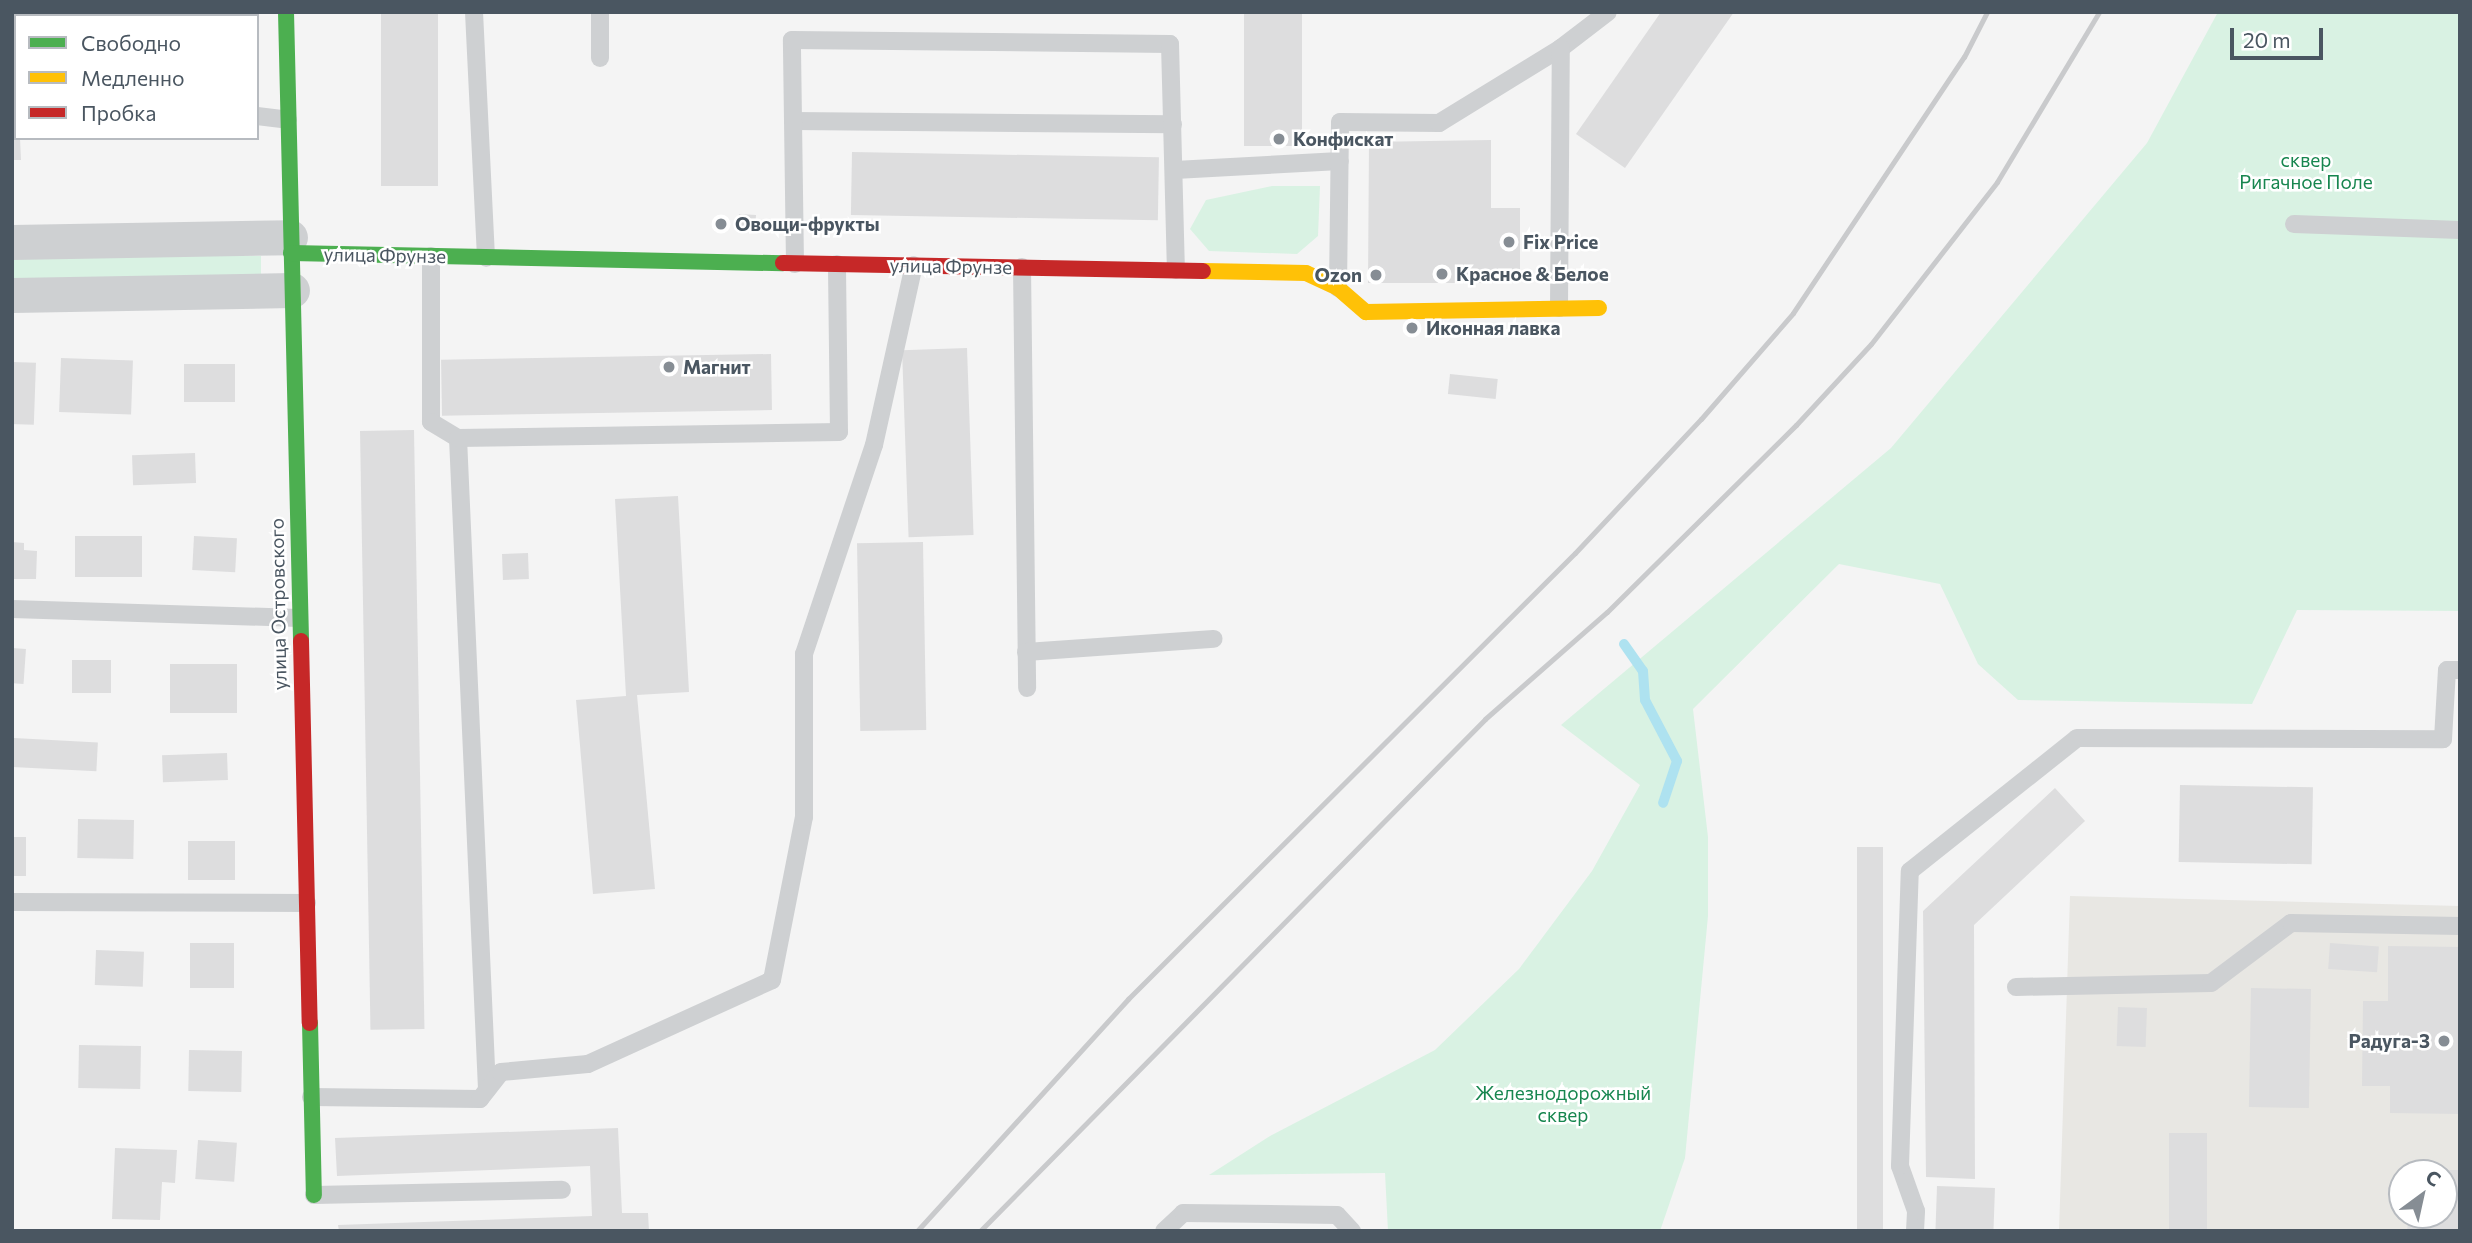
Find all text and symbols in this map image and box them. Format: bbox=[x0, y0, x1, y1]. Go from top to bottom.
legend bbox=[14, 14, 259, 140]
scale bar bbox=[2234, 14, 2327, 58]
text: 20 m bbox=[2243, 27, 2291, 52]
text: Свободно bbox=[81, 30, 181, 55]
text: Медленно bbox=[81, 65, 185, 90]
text: Пробка bbox=[81, 100, 156, 125]
place label: Конфискат bbox=[1293, 128, 1393, 150]
marker: Конфискат bbox=[1271, 131, 1287, 147]
park label: сквер Ригачное Поле bbox=[2239, 149, 2373, 193]
place label: Овощи-фрукты bbox=[735, 213, 880, 235]
marker: Овощи-фрукты bbox=[713, 216, 729, 232]
place label: Fix Price bbox=[1523, 231, 1598, 253]
marker: Fix Price bbox=[1501, 234, 1517, 250]
street label: улица Фрунзе bbox=[324, 243, 446, 267]
street label: улица Фрунзе bbox=[890, 254, 1012, 278]
place label: Красное & Белое bbox=[1456, 263, 1609, 285]
place label: Ozon bbox=[1314, 264, 1362, 286]
marker: Красное & Белое bbox=[1434, 266, 1450, 282]
marker: Ozon bbox=[1368, 267, 1384, 283]
place label: Иконная лавка bbox=[1426, 317, 1560, 339]
marker: Иконная лавка bbox=[1404, 320, 1420, 336]
place label: Магнит bbox=[683, 356, 751, 378]
marker: Магнит bbox=[661, 359, 677, 375]
street label: улица Островского bbox=[265, 518, 291, 690]
place label: Радуга-3 bbox=[2348, 1030, 2430, 1052]
marker: Радуга-3 bbox=[2436, 1033, 2452, 1049]
park label: Железнодорожный сквер bbox=[1475, 1082, 1651, 1126]
north arrow bbox=[2388, 1159, 2458, 1229]
text: С bbox=[2422, 1164, 2445, 1191]

